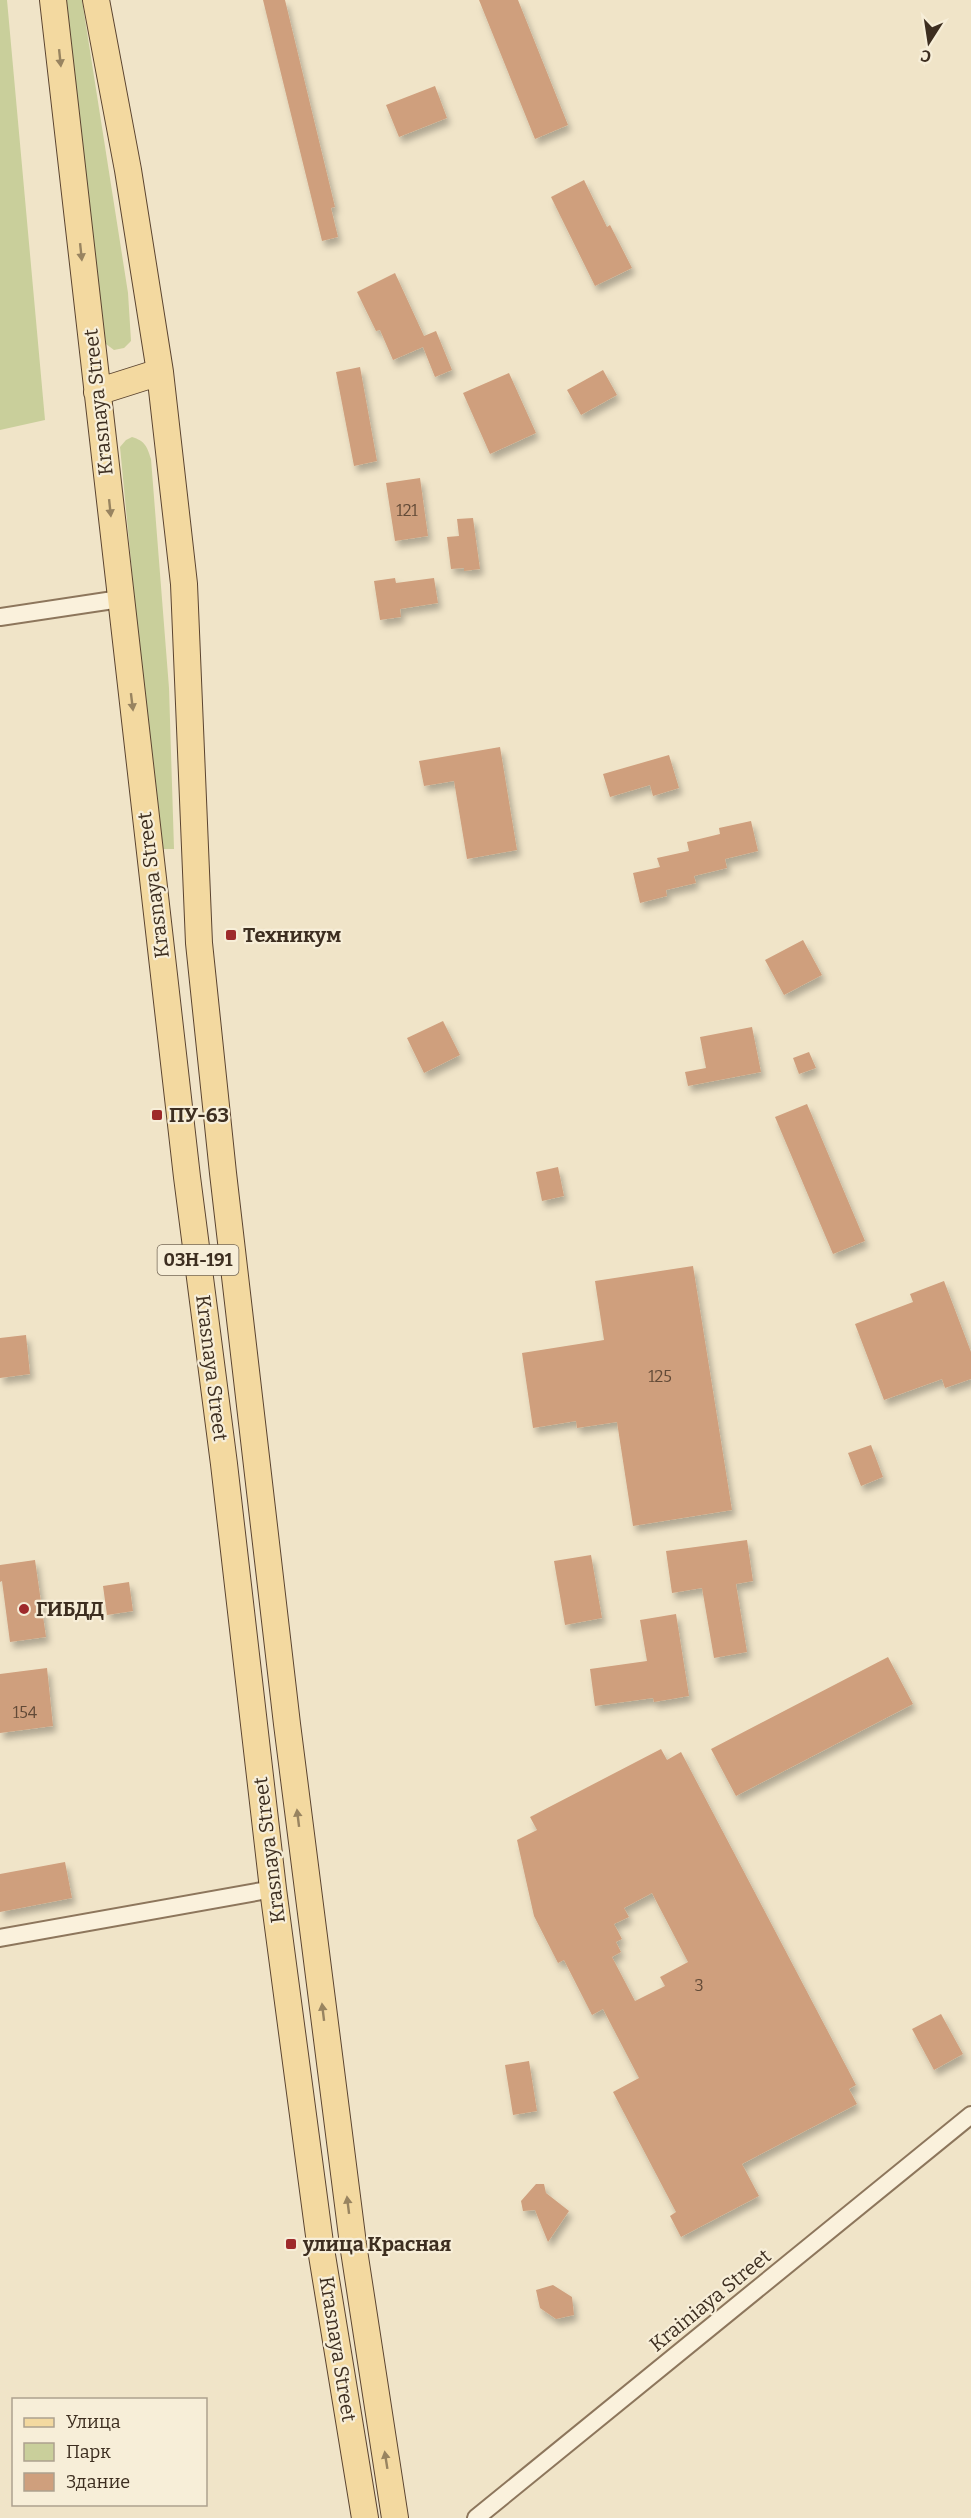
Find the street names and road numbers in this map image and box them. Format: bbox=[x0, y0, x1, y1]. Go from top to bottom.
street label: Krasnaya Street bbox=[78, 328, 118, 476]
street label: Krasnaya Street bbox=[132, 811, 174, 959]
road number: 03Н-191 bbox=[158, 1245, 238, 1275]
street label: Krasnaya Street bbox=[191, 1294, 233, 1442]
street label: Krasnaya Street bbox=[248, 1776, 290, 1924]
street label: Krainiaya Street bbox=[644, 2244, 776, 2356]
street label: Krasnaya Street bbox=[315, 2274, 361, 2424]

